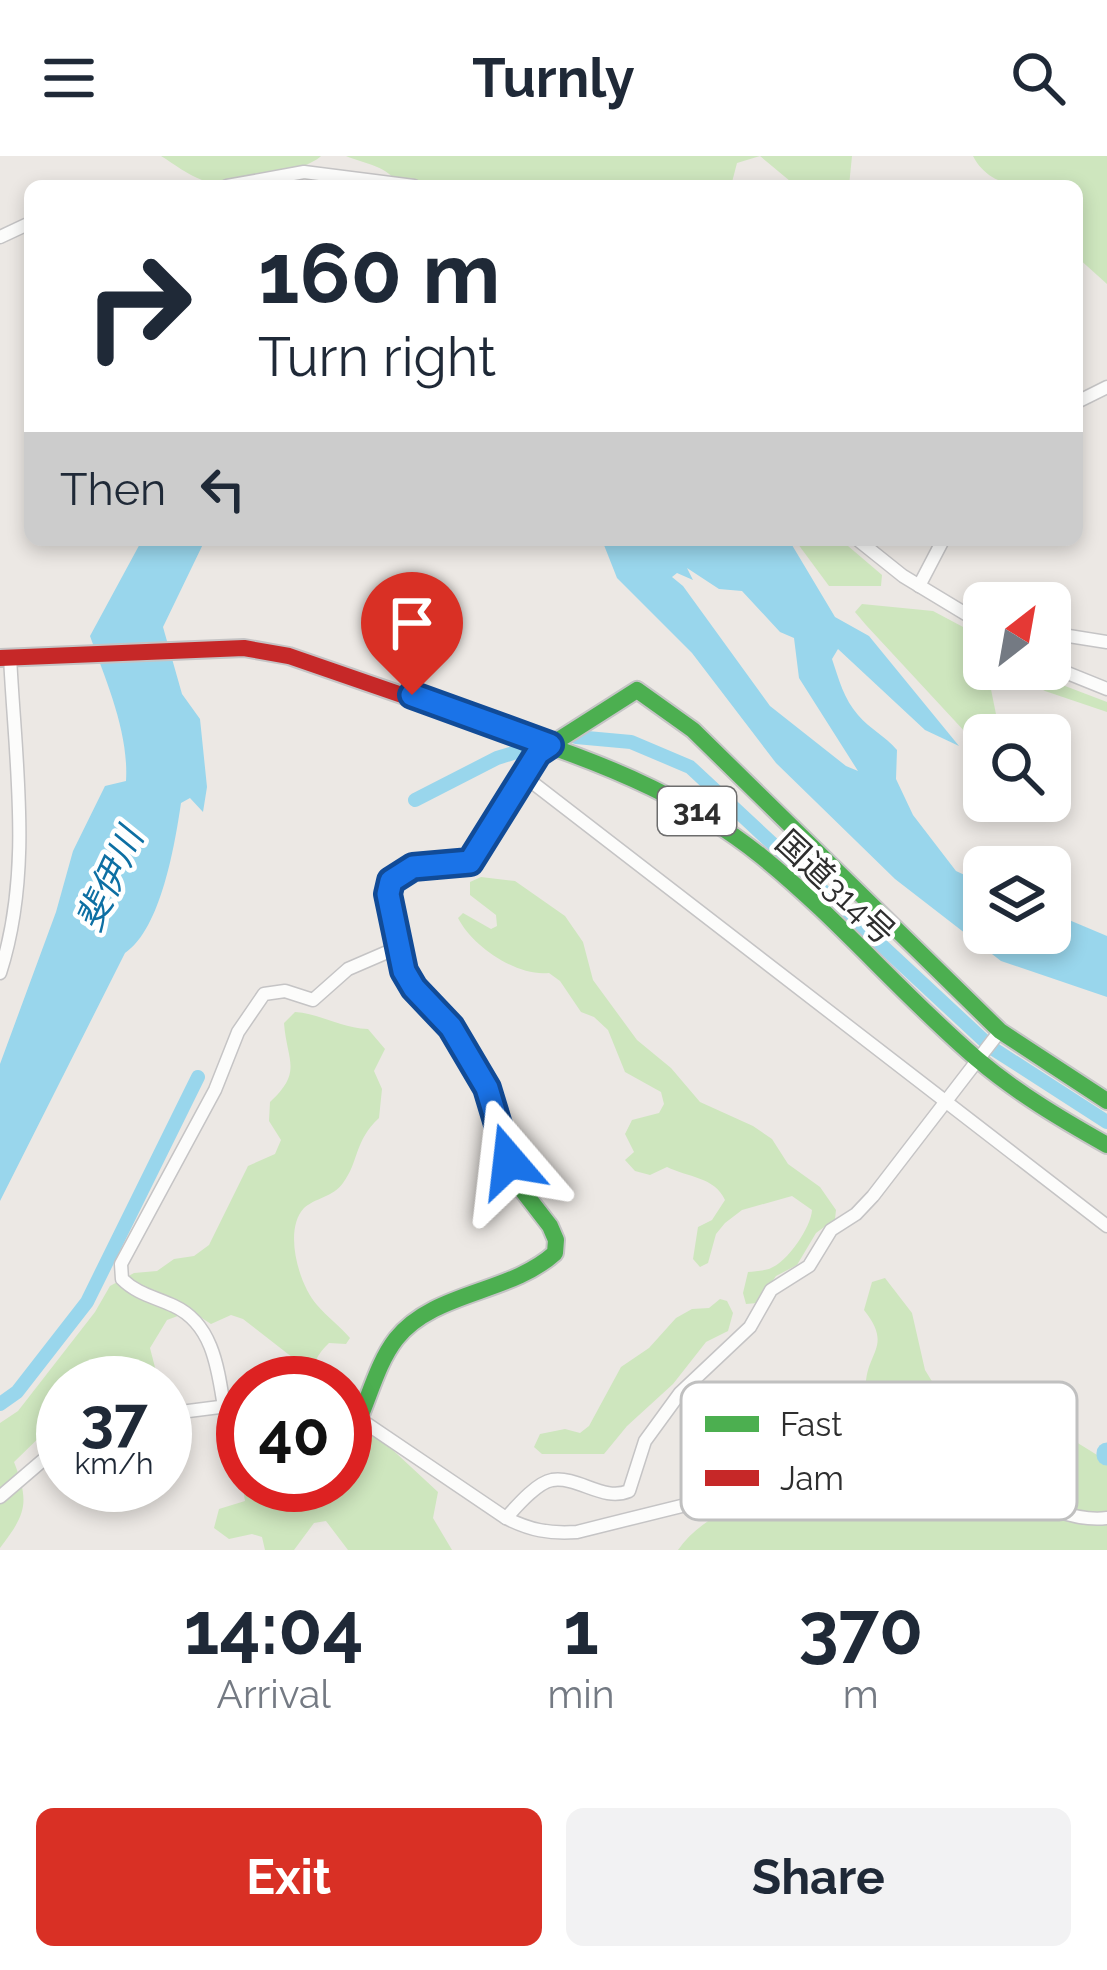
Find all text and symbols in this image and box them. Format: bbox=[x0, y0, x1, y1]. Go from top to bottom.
icon: menu bbox=[36, 45, 102, 111]
icon: search bbox=[1005, 45, 1071, 111]
text: Turnly bbox=[472, 46, 635, 110]
text: 160 m bbox=[258, 224, 500, 323]
icon: right bbox=[60, 228, 216, 384]
text: Turn right bbox=[258, 325, 496, 389]
icon: left bbox=[190, 456, 256, 522]
text: Then bbox=[60, 463, 166, 516]
pin bbox=[361, 572, 463, 695]
north arrow bbox=[963, 582, 1071, 690]
map controls bbox=[963, 582, 1071, 954]
icon: arrive bbox=[379, 590, 445, 656]
button: search bbox=[963, 714, 1071, 822]
road number: 314 bbox=[658, 787, 736, 835]
water label: 斐伊川 bbox=[67, 818, 153, 937]
street label: 国道314号 bbox=[768, 822, 903, 952]
button: layers bbox=[963, 846, 1071, 954]
position arrow bbox=[446, 1098, 572, 1224]
speed limit sign: 40 bbox=[216, 1356, 372, 1512]
legend bbox=[681, 1382, 1077, 1520]
text: 37 bbox=[80, 1384, 148, 1454]
text: Fast bbox=[780, 1405, 842, 1444]
text: km/h bbox=[74, 1446, 154, 1481]
text: Jam bbox=[780, 1459, 844, 1498]
text: 14:04 bbox=[184, 1586, 364, 1671]
text: 1 bbox=[563, 1586, 599, 1671]
text: 370 bbox=[798, 1586, 923, 1671]
text: Arrival bbox=[217, 1671, 331, 1717]
text: min bbox=[547, 1671, 615, 1717]
text: m bbox=[843, 1671, 879, 1717]
button: Exit bbox=[36, 1808, 542, 1946]
button: Share bbox=[566, 1808, 1071, 1946]

